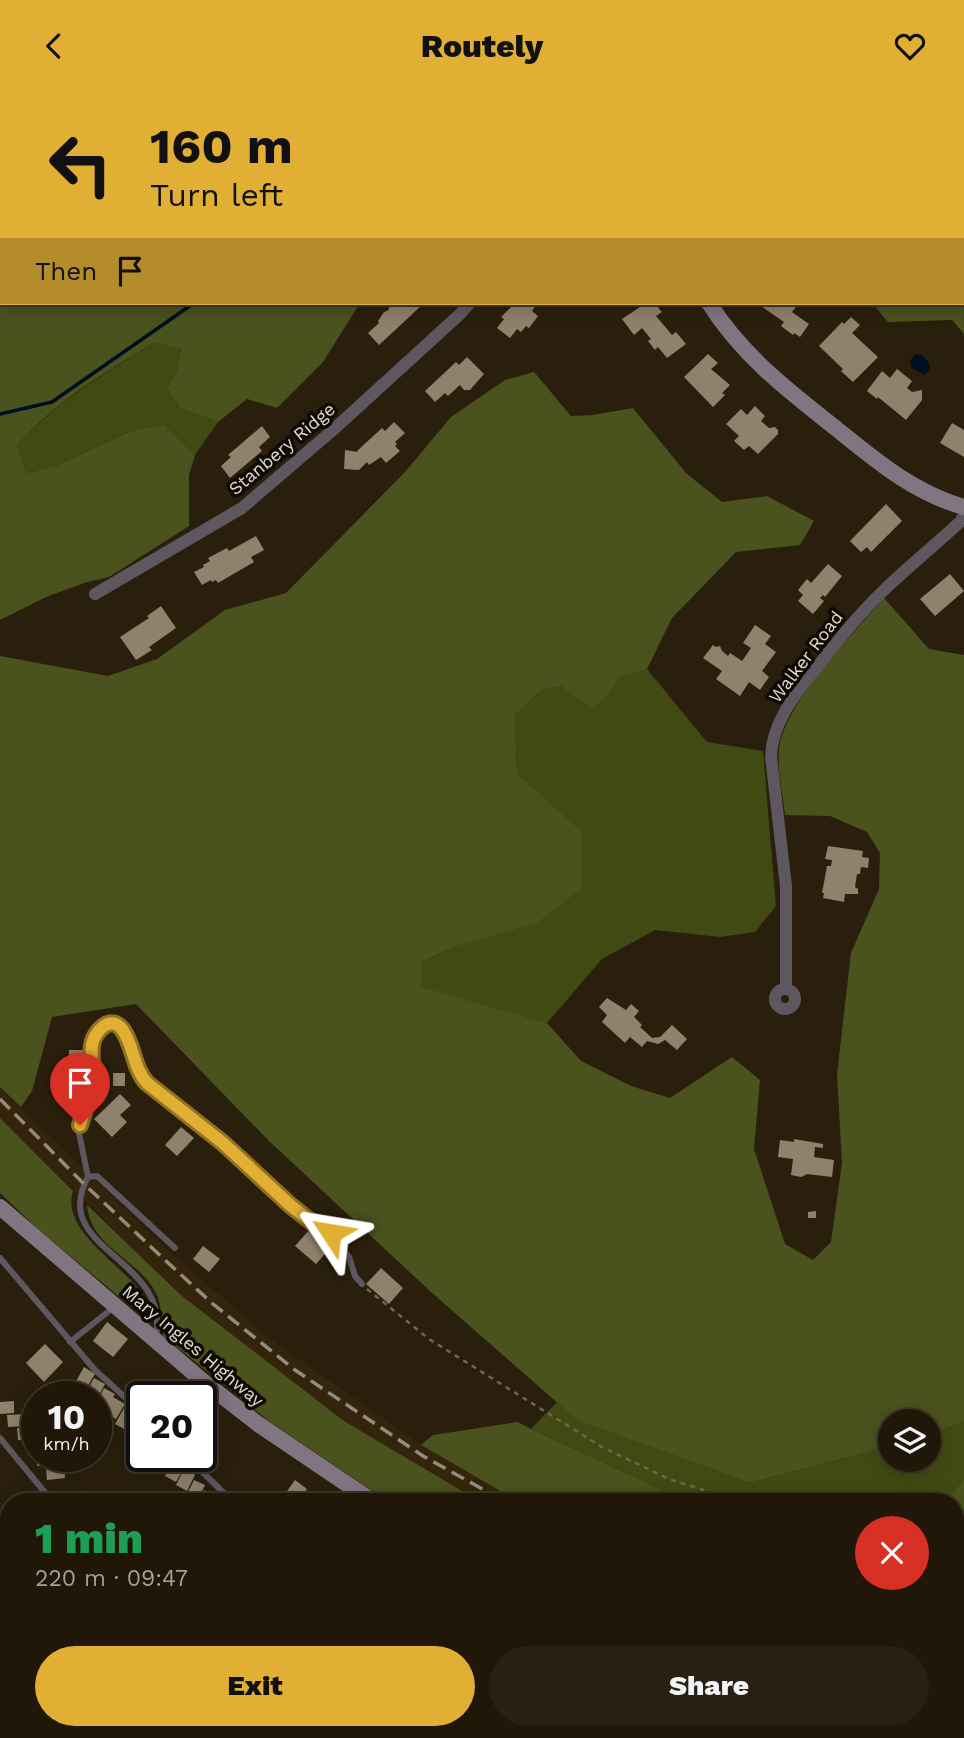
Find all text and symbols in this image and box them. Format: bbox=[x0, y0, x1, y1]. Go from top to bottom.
icon: back bbox=[35, 27, 73, 65]
text: Routely bbox=[421, 27, 543, 65]
icon: heart bbox=[891, 27, 929, 65]
text: 160 m bbox=[150, 117, 293, 175]
icon: left bbox=[35, 119, 126, 210]
text: Turn left bbox=[150, 176, 283, 214]
icon: arrive bbox=[111, 252, 149, 290]
text: Then bbox=[35, 256, 97, 286]
street label: Stanbery Ridge bbox=[224, 398, 339, 499]
street label: Walker Road bbox=[764, 607, 847, 707]
pin bbox=[50, 1053, 110, 1125]
icon: arrive bbox=[61, 1064, 99, 1102]
position arrow bbox=[294, 1196, 368, 1270]
street label: Mary Ingles Highway bbox=[119, 1280, 269, 1411]
speed limit sign: 20 bbox=[126, 1381, 217, 1472]
text: 10 bbox=[48, 1396, 85, 1438]
map controls bbox=[878, 1409, 941, 1472]
button: layers bbox=[878, 1409, 941, 1472]
text: km/h bbox=[43, 1433, 90, 1454]
text: 1 min bbox=[35, 1514, 143, 1563]
button: close bbox=[855, 1516, 929, 1590]
text: 220 m · 09:47 bbox=[35, 1565, 188, 1592]
button: Exit bbox=[35, 1646, 475, 1726]
button: Share bbox=[489, 1646, 929, 1726]

